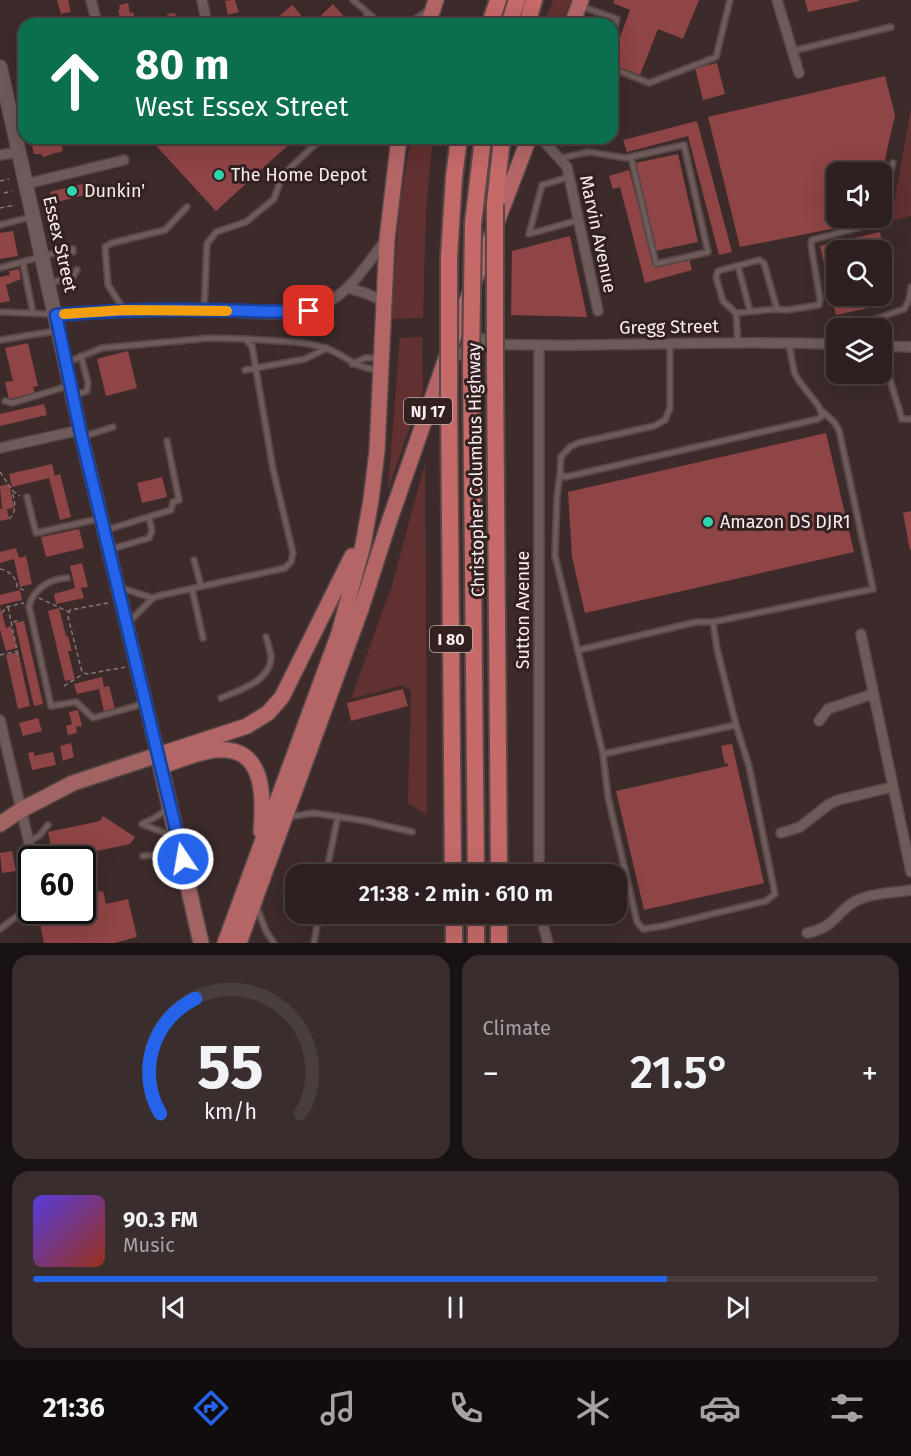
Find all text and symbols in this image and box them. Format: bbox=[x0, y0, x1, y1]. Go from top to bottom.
text: 80 m bbox=[135, 40, 229, 90]
icon: ahead bbox=[36, 42, 114, 120]
text: West Essex Street bbox=[135, 91, 349, 123]
map controls bbox=[826, 162, 892, 384]
button: sound bbox=[826, 162, 892, 228]
place label: The Home Depot bbox=[231, 164, 368, 186]
marker: The Home Depot bbox=[212, 168, 226, 182]
street label: Marvin Avenue bbox=[575, 173, 621, 295]
place label: Dunkin' bbox=[84, 180, 145, 202]
marker: Dunkin' bbox=[65, 184, 79, 198]
street label: Essex Street bbox=[38, 194, 82, 295]
button: search bbox=[826, 240, 892, 306]
pin bbox=[283, 285, 334, 336]
icon: arrive bbox=[292, 294, 325, 327]
street label: Gregg Street bbox=[619, 315, 720, 339]
button: layers bbox=[826, 318, 892, 384]
street label: Christopher Columbus Highway bbox=[463, 342, 489, 597]
road number: NJ 17 bbox=[404, 398, 452, 424]
place label: Amazon DS DJR1 bbox=[720, 511, 851, 533]
marker: Amazon DS DJR1 bbox=[701, 515, 715, 529]
street label: Sutton Avenue bbox=[512, 551, 534, 669]
road number: I 80 bbox=[430, 626, 472, 652]
position arrow bbox=[151, 827, 215, 891]
speed limit sign: 60 bbox=[18, 846, 96, 924]
text: 21:38 · 2 min · 610 m bbox=[359, 880, 553, 907]
text: Climate bbox=[483, 1016, 551, 1040]
text: 55 bbox=[197, 1030, 264, 1105]
text: 21.5° bbox=[630, 1046, 731, 1100]
text: − bbox=[483, 1054, 499, 1094]
text: + bbox=[862, 1054, 878, 1094]
text: km/h bbox=[204, 1099, 257, 1125]
text: 90.3 FM bbox=[123, 1206, 198, 1233]
text: Music bbox=[123, 1233, 175, 1257]
icon: previous bbox=[157, 1291, 190, 1324]
icon: pause bbox=[439, 1291, 472, 1324]
icon: next bbox=[721, 1291, 754, 1324]
icon: directions bbox=[190, 1387, 232, 1429]
icon: music bbox=[317, 1387, 359, 1429]
icon: phone bbox=[445, 1387, 487, 1429]
icon: climate bbox=[572, 1387, 614, 1429]
icon: car bbox=[699, 1387, 741, 1429]
icon: filters bbox=[826, 1387, 868, 1429]
text: 21:36 bbox=[43, 1392, 105, 1424]

